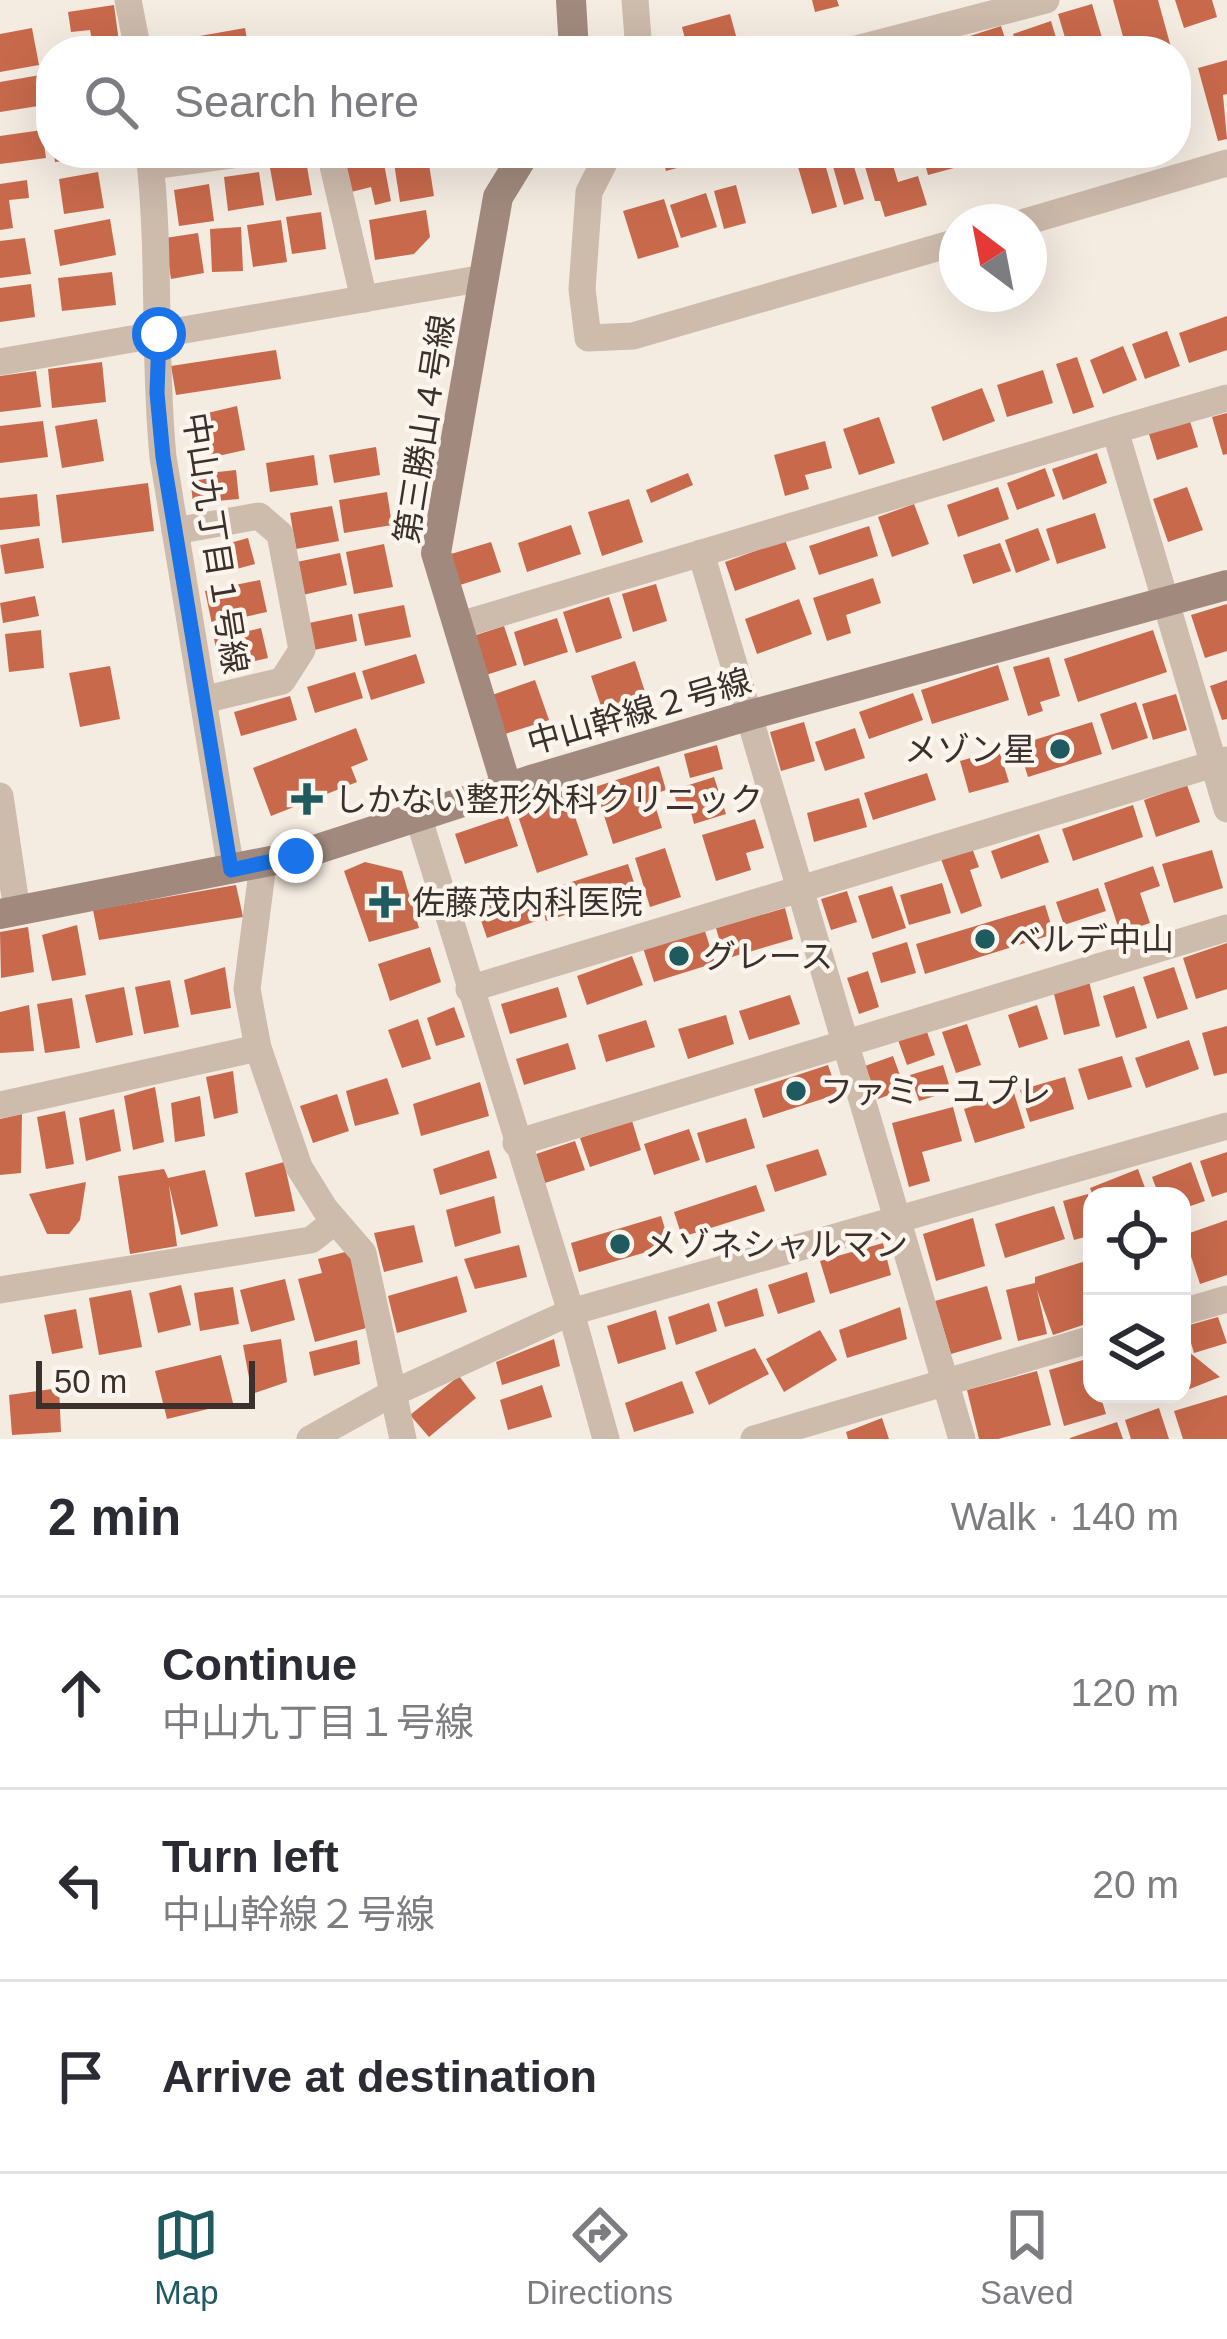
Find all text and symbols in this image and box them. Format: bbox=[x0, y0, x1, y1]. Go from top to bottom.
search box bbox=[36, 36, 1191, 168]
icon: search bbox=[78, 69, 144, 135]
text: Search here bbox=[174, 76, 419, 127]
north arrow bbox=[939, 204, 1047, 312]
route start bbox=[132, 307, 186, 361]
street label: 第三勝山４号線 bbox=[388, 312, 461, 546]
street label: 中山九丁目１号線 bbox=[177, 410, 254, 676]
street label: 中山幹線２号線 bbox=[523, 662, 755, 761]
place label: メゾン星 bbox=[904, 731, 1036, 768]
marker: メゾン星 bbox=[1047, 736, 1073, 762]
place label: しかない整形外科クリニック bbox=[334, 781, 763, 818]
marker: しかない整形外科クリニック bbox=[291, 783, 323, 815]
route end bbox=[269, 829, 323, 883]
place label: 佐藤茂内科医院 bbox=[412, 884, 643, 921]
marker: 佐藤茂内科医院 bbox=[369, 886, 401, 918]
place label: ベルデ中山 bbox=[1009, 921, 1174, 958]
marker: ベルデ中山 bbox=[972, 926, 998, 952]
place label: グレース bbox=[703, 938, 833, 975]
marker: グレース bbox=[666, 943, 692, 969]
place label: ファミーユプレ bbox=[820, 1073, 1051, 1110]
marker: ファミーユプレ bbox=[783, 1078, 809, 1104]
map controls bbox=[1083, 1187, 1191, 1403]
button: locate bbox=[1083, 1187, 1191, 1295]
place label: メゾネシャルマン bbox=[644, 1226, 908, 1263]
marker: メゾネシャルマン bbox=[607, 1231, 633, 1257]
button: layers bbox=[1083, 1295, 1191, 1403]
scale bar bbox=[36, 1355, 255, 1408]
text: 50 m bbox=[54, 1363, 127, 1400]
text: 2 min bbox=[48, 1489, 181, 1546]
text: Walk · 140 m bbox=[951, 1495, 1179, 1538]
text: Continue bbox=[162, 1639, 357, 1690]
icon: ahead bbox=[48, 1660, 114, 1726]
text: 120 m bbox=[1071, 1671, 1179, 1714]
text: 中山九丁目１号線 bbox=[162, 1701, 474, 1744]
text: Turn left bbox=[162, 1831, 339, 1882]
icon: left bbox=[48, 1852, 114, 1918]
text: 20 m bbox=[1092, 1863, 1179, 1906]
text: 中山幹線２号線 bbox=[162, 1893, 435, 1936]
icon: arrive bbox=[48, 2044, 114, 2110]
text: Arrive at destination bbox=[162, 2051, 597, 2102]
tab: Map bbox=[153, 2202, 219, 2312]
tab: Directions bbox=[526, 2202, 673, 2312]
tab: Saved bbox=[980, 2202, 1074, 2312]

